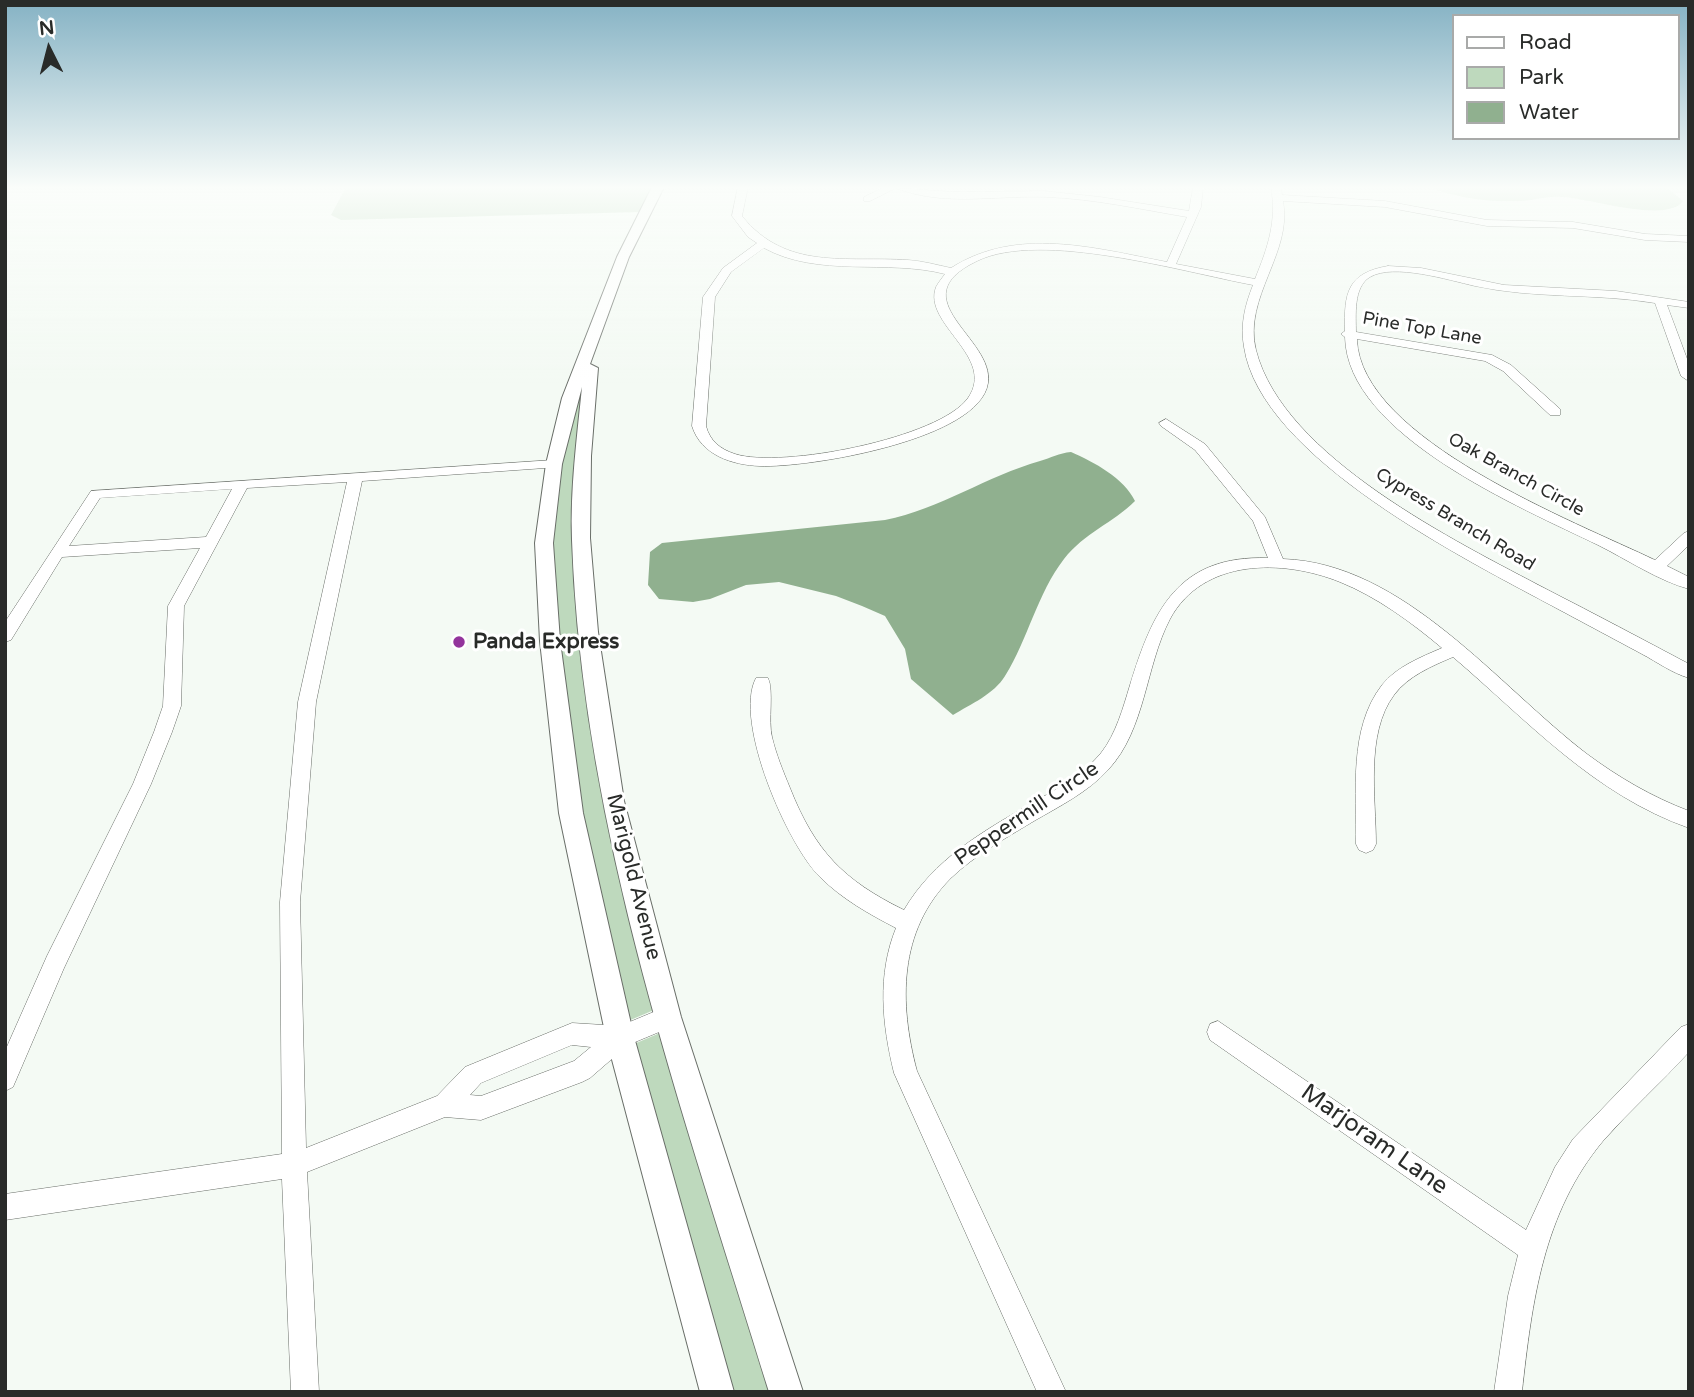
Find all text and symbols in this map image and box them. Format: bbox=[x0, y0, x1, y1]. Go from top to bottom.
north arrow bbox=[14, 14, 84, 84]
legend bbox=[1452, 14, 1680, 140]
text: N bbox=[38, 16, 56, 40]
text: Road bbox=[1519, 30, 1572, 55]
text: Park bbox=[1519, 65, 1564, 90]
text: Water bbox=[1519, 100, 1579, 125]
street label: Pine Top Lane bbox=[1361, 308, 1483, 350]
street label: Oak Branch Circle bbox=[1444, 429, 1588, 521]
street label: Cypress Branch Road bbox=[1371, 464, 1539, 576]
place label: Panda Express bbox=[473, 629, 619, 655]
marker: Panda Express bbox=[451, 634, 467, 650]
street label: Peppermill Circle bbox=[950, 756, 1104, 872]
street label: Marigold Avenue bbox=[600, 791, 666, 963]
street label: Marjoram Lane bbox=[1295, 1079, 1453, 1201]

